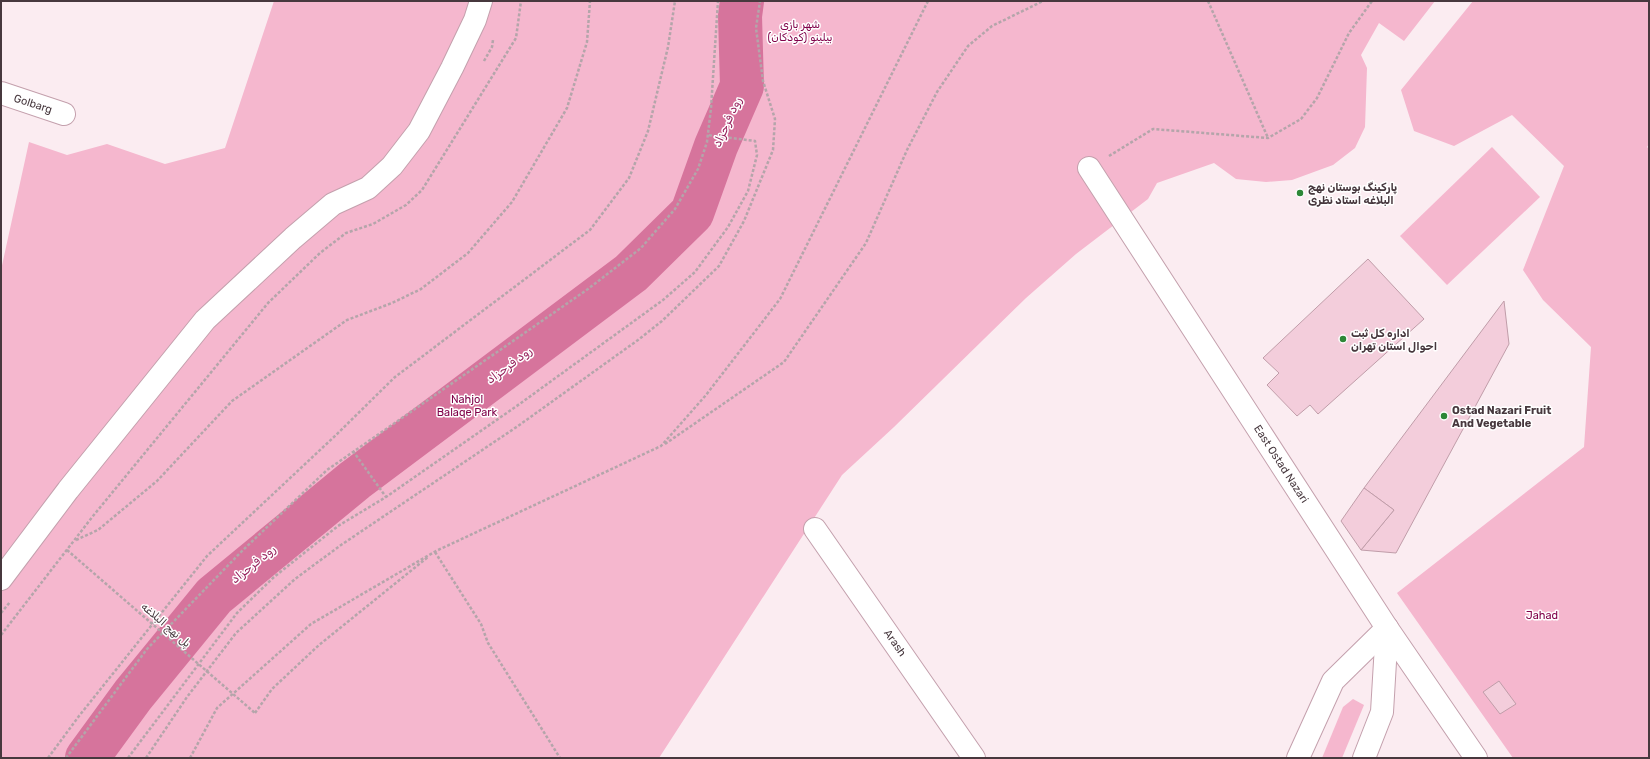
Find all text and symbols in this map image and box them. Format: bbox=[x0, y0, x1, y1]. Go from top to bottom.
park label: شهر بازی بیلینو (کودکان) bbox=[768, 18, 833, 45]
street label: Golbarg bbox=[12, 92, 54, 116]
water label: رود فرحزاد bbox=[710, 95, 745, 150]
place label: پارکینگ بوستان نهج البلاغه استاد نظری bbox=[1308, 181, 1397, 207]
marker: پارکینگ بوستان نهج البلاغه استاد نظری bbox=[1295, 188, 1305, 198]
place label: اداره کل ثبت احوال استان تهران bbox=[1351, 327, 1437, 353]
marker: اداره کل ثبت احوال استان تهران bbox=[1338, 334, 1348, 344]
water label: رود فرحزاد bbox=[483, 343, 535, 387]
park label: Nahjol Balaqe Park bbox=[437, 393, 498, 419]
place label: Ostad Nazari Fruit And Vegetable bbox=[1452, 404, 1551, 430]
marker: Ostad Nazari Fruit And Vegetable bbox=[1439, 411, 1449, 421]
street label: East Ostad Nazari bbox=[1251, 423, 1311, 505]
water label: رود فرحزاد bbox=[228, 542, 279, 587]
street label: پل نهج البلاغه bbox=[137, 600, 193, 652]
park label: Jahad bbox=[1526, 609, 1558, 622]
street label: Arash bbox=[881, 627, 909, 659]

